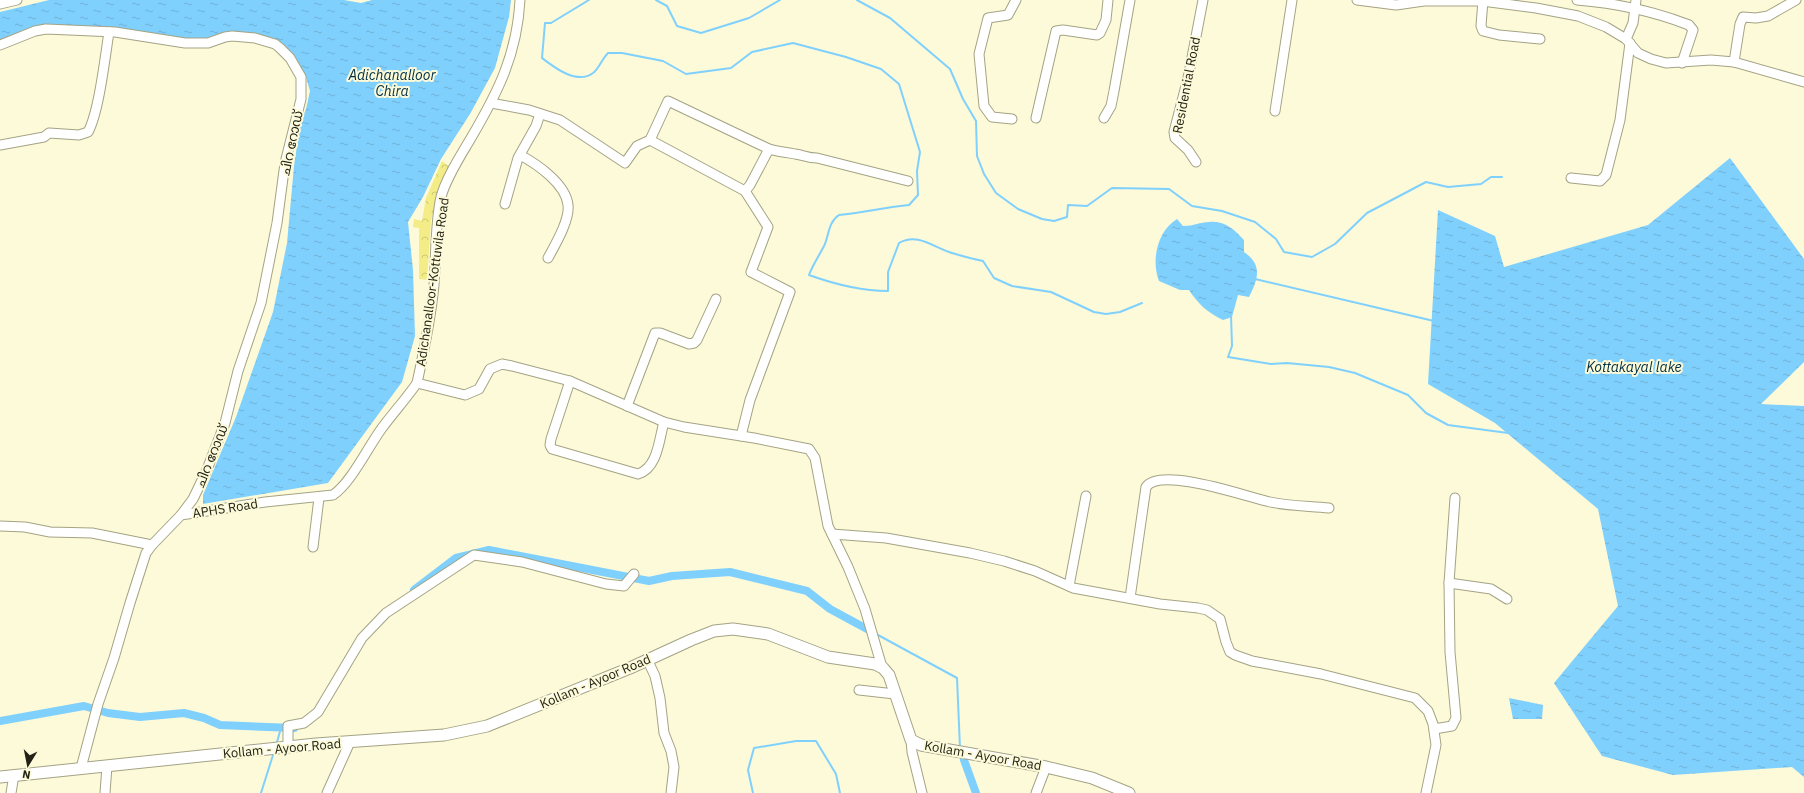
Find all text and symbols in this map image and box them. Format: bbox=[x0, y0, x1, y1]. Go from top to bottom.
street label: Residential Road bbox=[1169, 35, 1204, 135]
water label: Adichanalloor Chira bbox=[347, 66, 436, 100]
street label: ചിറ റോഡ് bbox=[276, 108, 307, 177]
street label: Adichanalloor-Kottuvila Road bbox=[412, 197, 453, 368]
water label: Kottakayal lake bbox=[1586, 358, 1682, 376]
street label: ചിറ റോഡ് bbox=[191, 422, 232, 490]
street label: APHS Road bbox=[191, 495, 259, 522]
street label: Kollam - Ayoor Road bbox=[537, 650, 653, 712]
street label: Kollam - Ayoor Road bbox=[222, 735, 342, 762]
street label: Kollam - Ayoor Road bbox=[923, 737, 1043, 774]
north arrow bbox=[8, 745, 48, 785]
text: N bbox=[21, 767, 31, 782]

